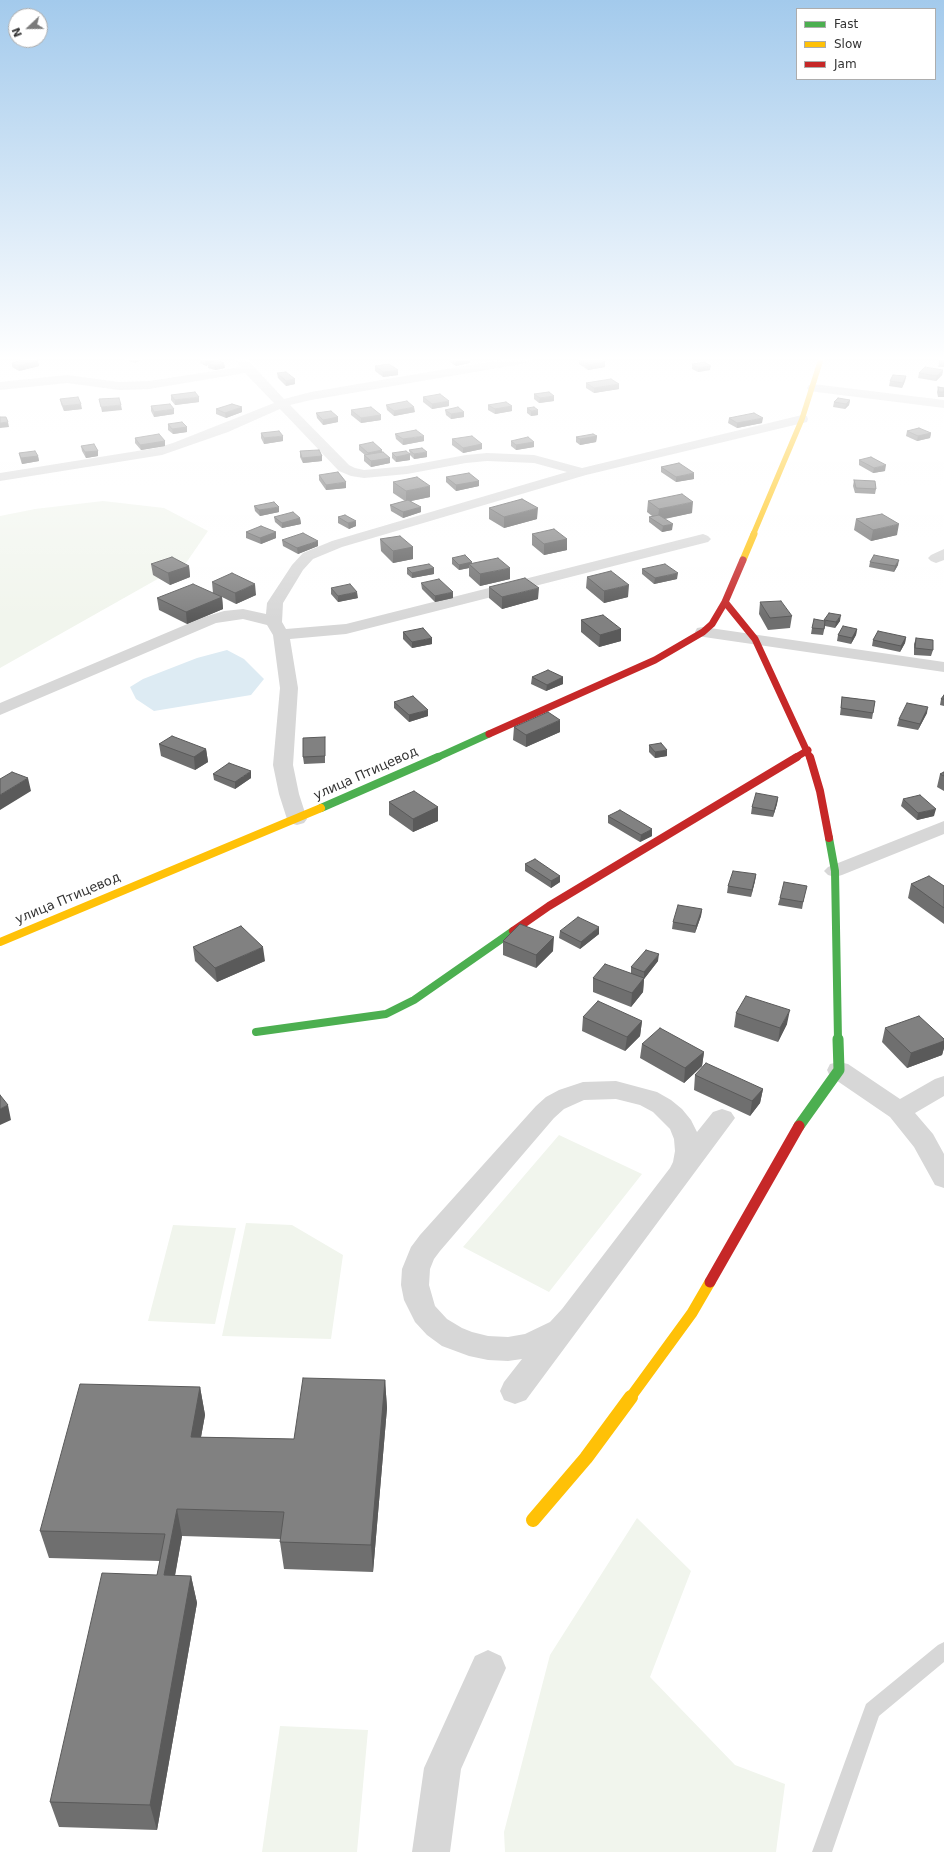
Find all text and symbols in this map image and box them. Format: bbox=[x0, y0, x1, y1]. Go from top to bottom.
north arrow bbox=[8, 8, 48, 48]
legend bbox=[796, 8, 936, 80]
text: Fast bbox=[834, 17, 858, 31]
text: N bbox=[10, 26, 25, 39]
text: Slow bbox=[834, 37, 862, 51]
text: Jam bbox=[834, 57, 857, 71]
street label: улица Птицевод bbox=[311, 744, 421, 804]
street label: улица Птицевод bbox=[13, 870, 123, 928]

